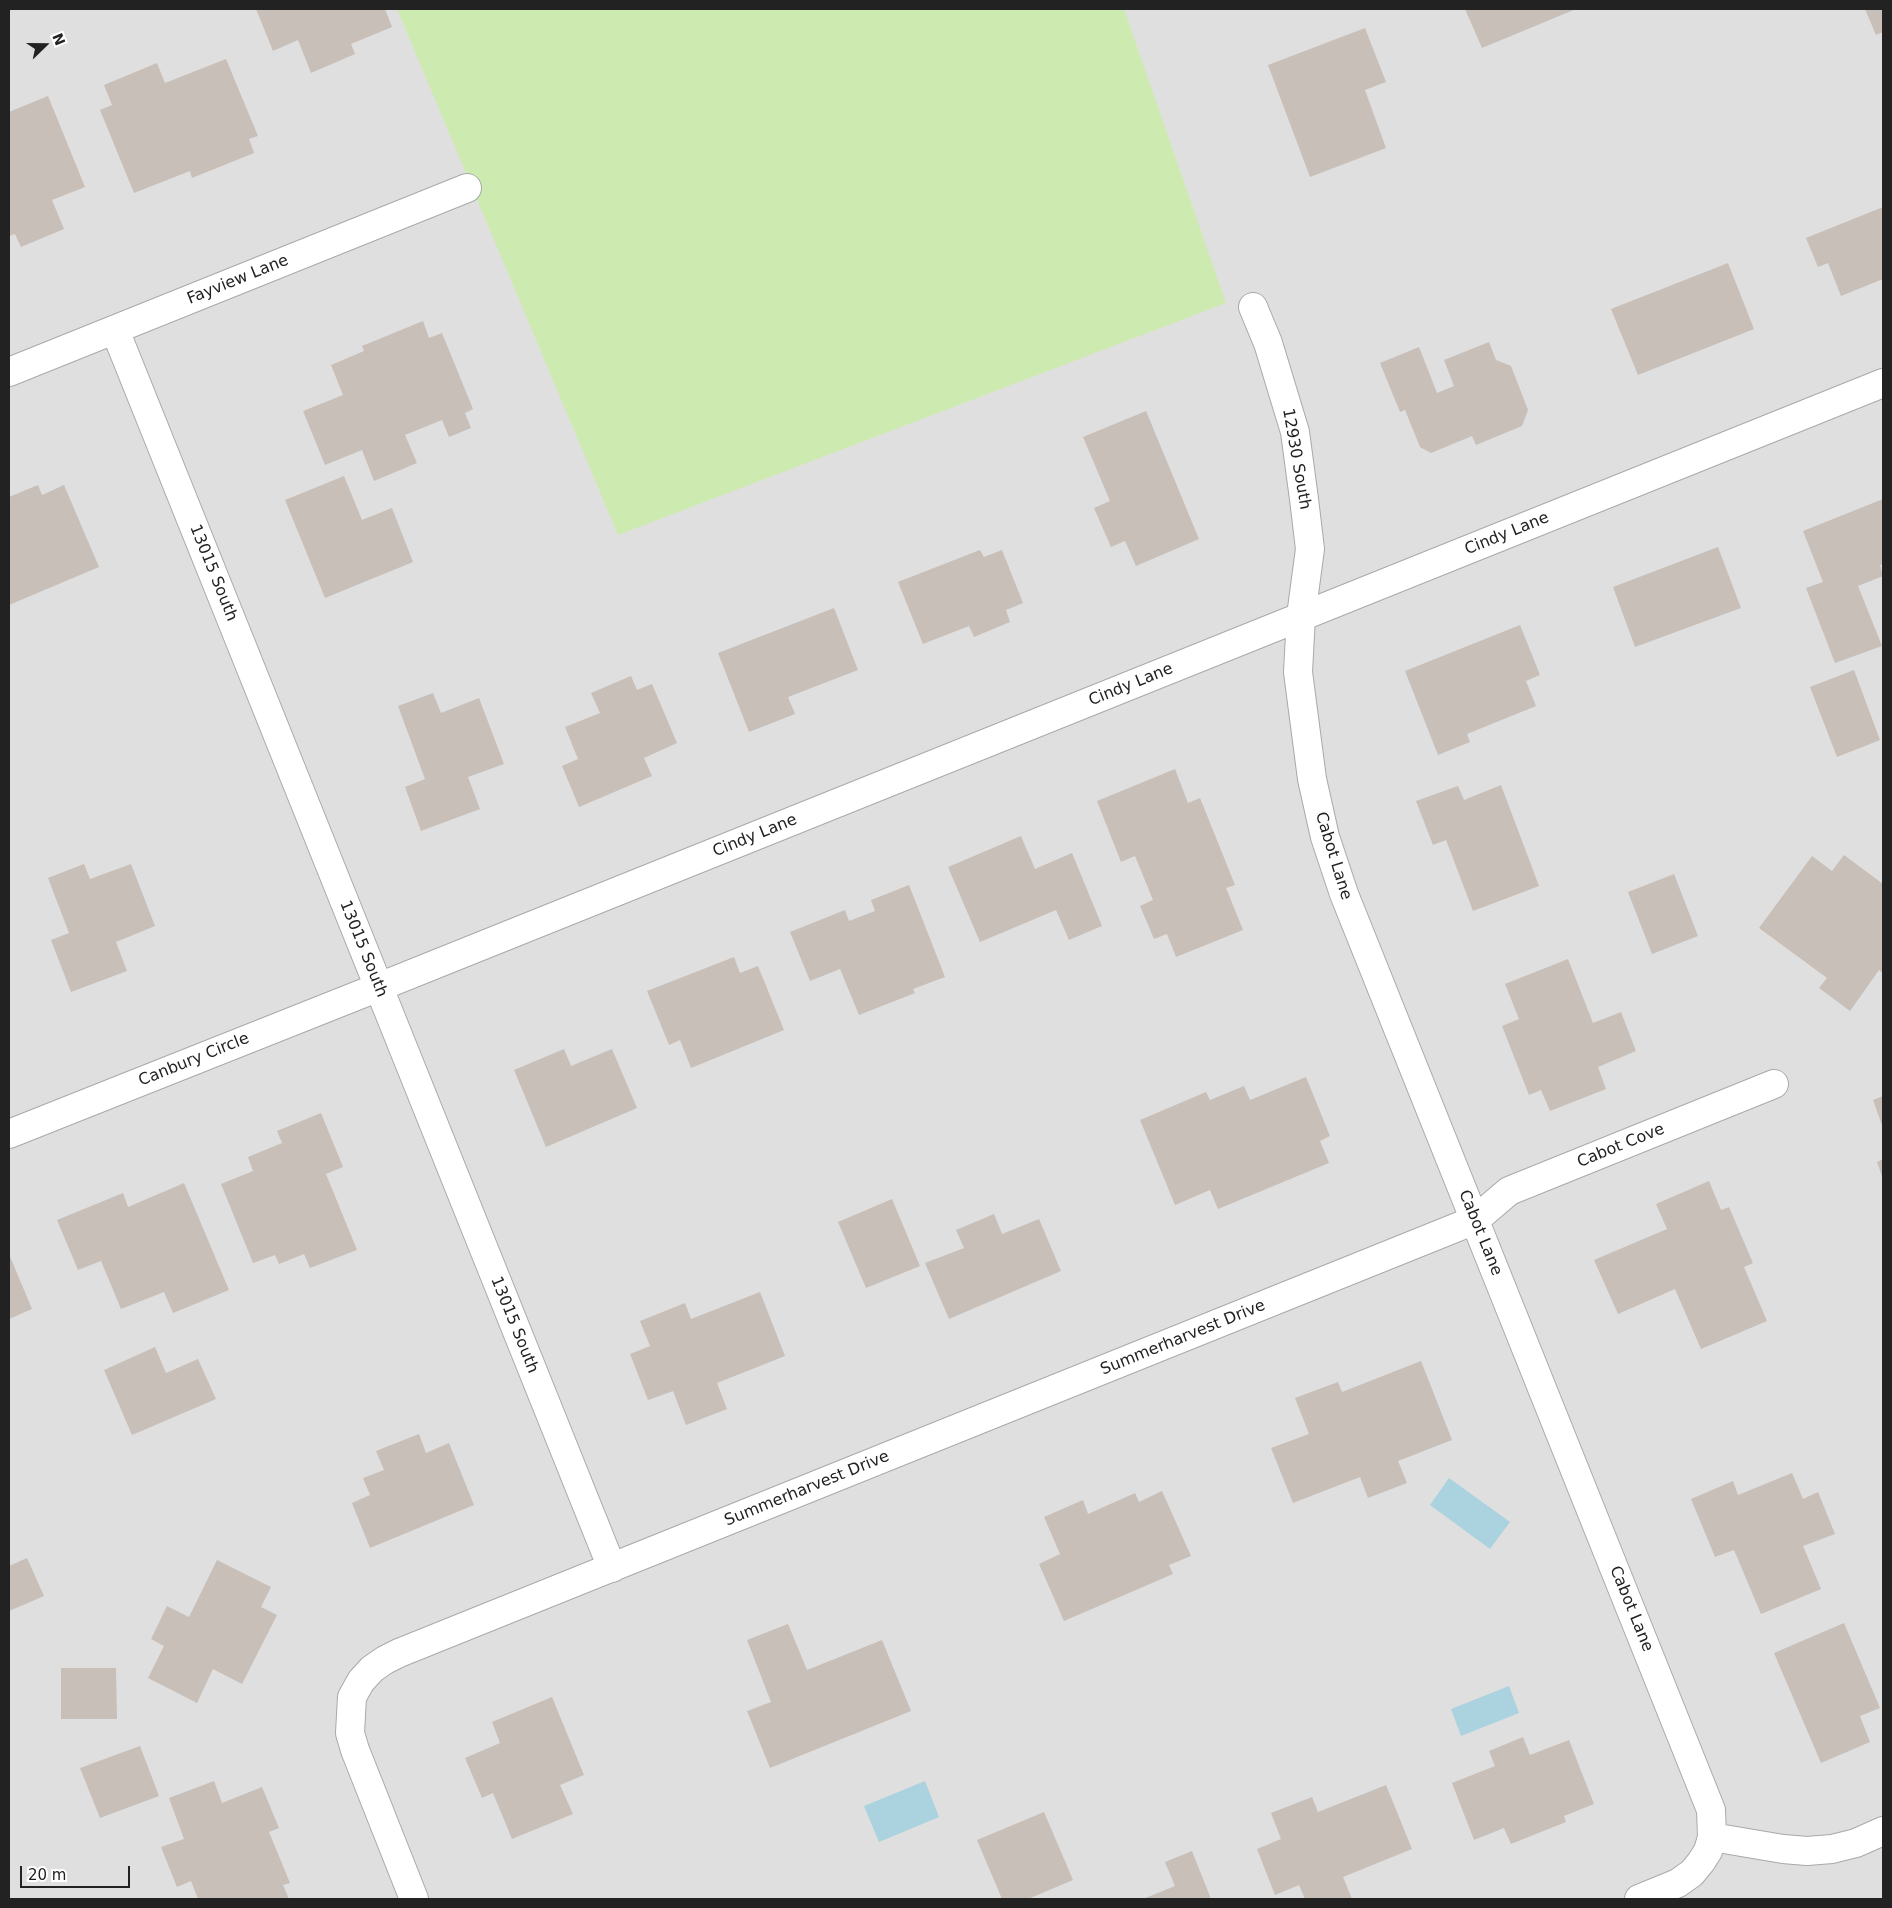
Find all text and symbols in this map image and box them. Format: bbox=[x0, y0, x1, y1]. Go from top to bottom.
north arrow bbox=[20, 20, 70, 70]
text: N bbox=[49, 31, 69, 48]
street label: Fayview Lane bbox=[185, 251, 291, 309]
street label: 12930 South bbox=[1278, 407, 1314, 511]
street label: Cindy Lane bbox=[1462, 508, 1552, 560]
street label: 13015 South bbox=[185, 522, 241, 624]
street label: Cindy Lane bbox=[1086, 659, 1176, 711]
street label: Cindy Lane bbox=[710, 810, 800, 862]
street label: Cabot Lane bbox=[1311, 810, 1355, 902]
street label: 13015 South bbox=[335, 898, 391, 1000]
street label: Canbury Circle bbox=[136, 1029, 252, 1091]
street label: Cabot Cove bbox=[1574, 1120, 1668, 1172]
street label: Cabot Lane bbox=[1454, 1187, 1506, 1279]
street label: 13015 South bbox=[486, 1274, 542, 1376]
street label: Summerharvest Drive bbox=[1098, 1296, 1268, 1380]
street label: Summerharvest Drive bbox=[722, 1447, 892, 1531]
street label: Cabot Lane bbox=[1605, 1563, 1657, 1655]
scale bar bbox=[22, 1856, 132, 1888]
text: 20 m bbox=[28, 1866, 66, 1884]

